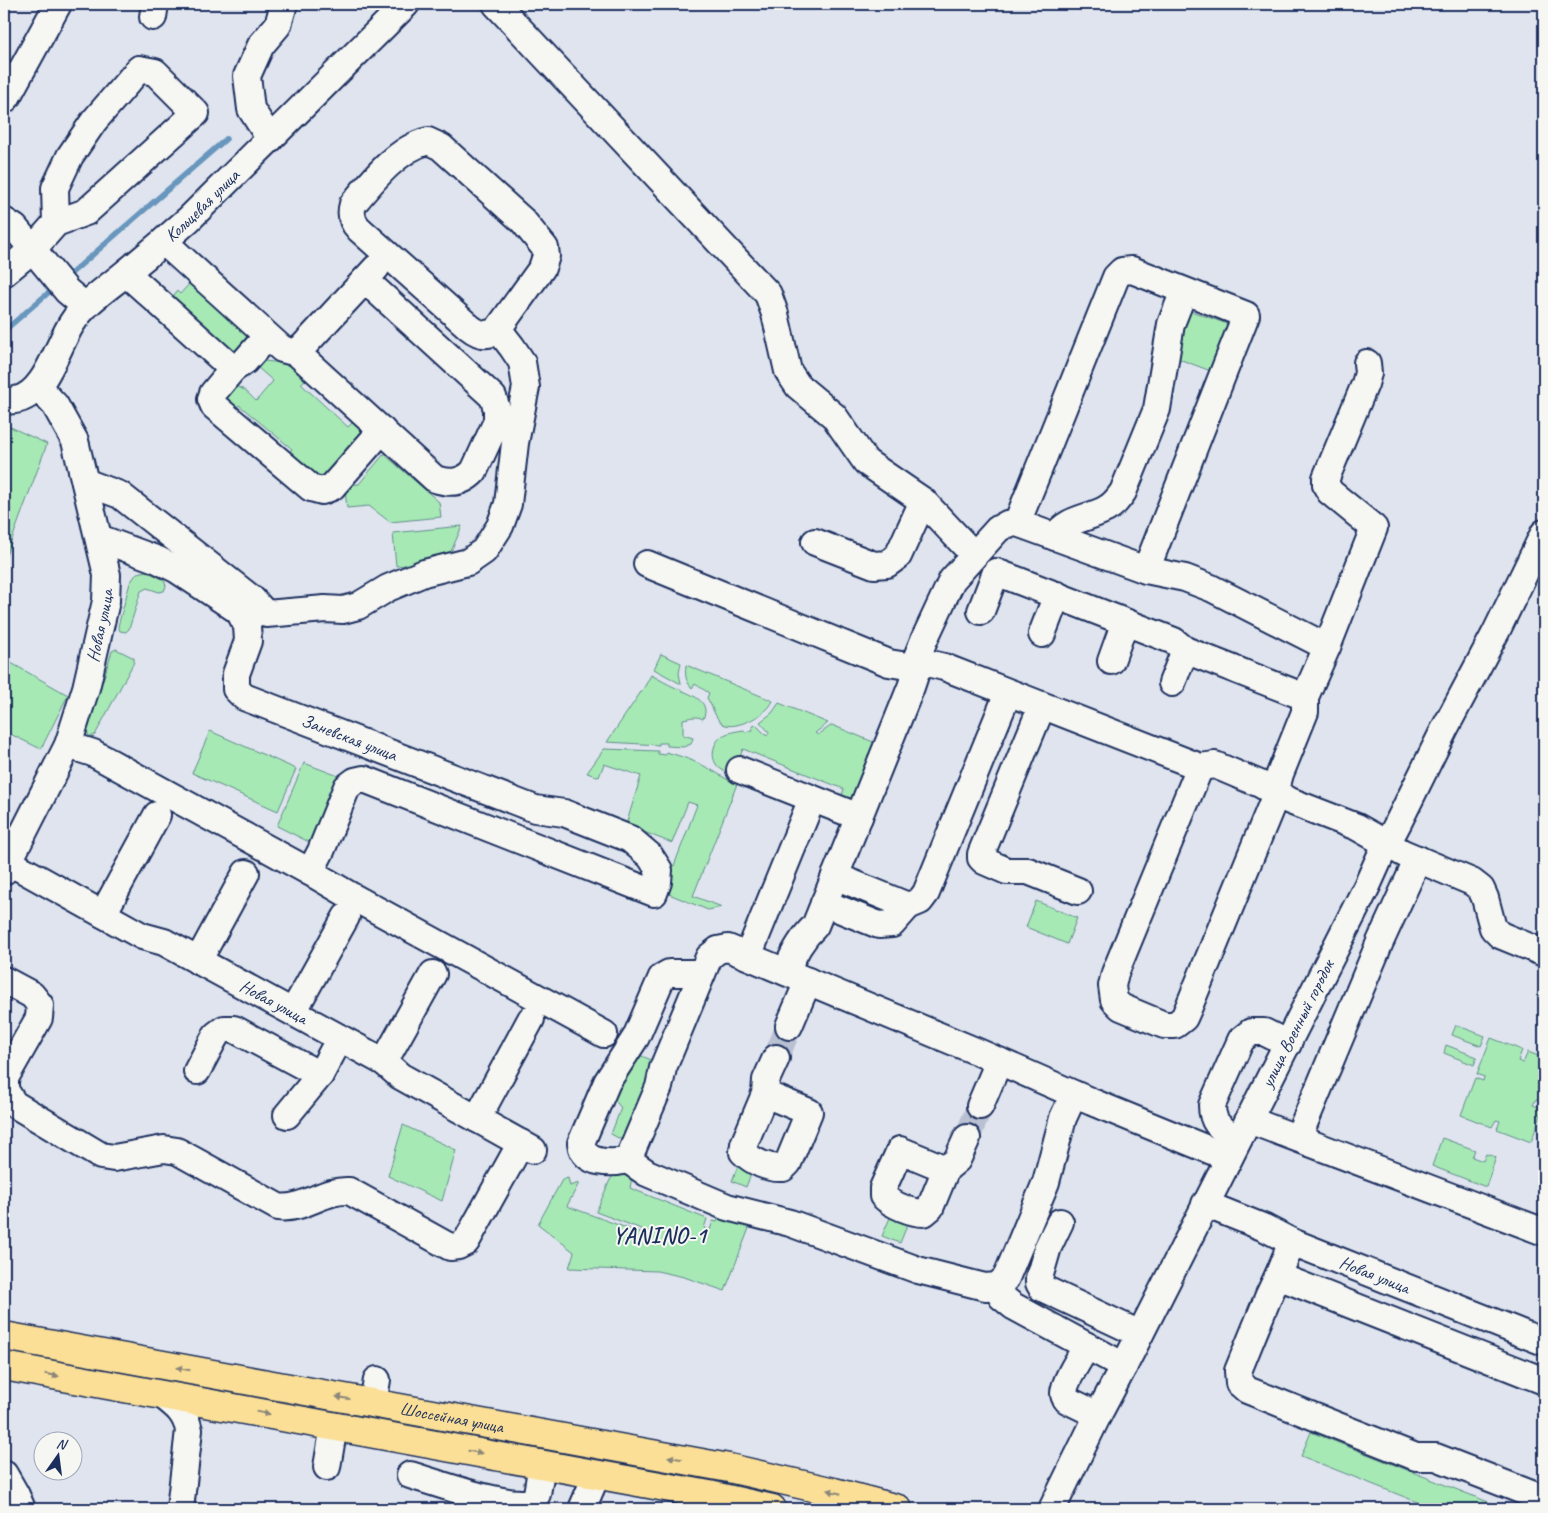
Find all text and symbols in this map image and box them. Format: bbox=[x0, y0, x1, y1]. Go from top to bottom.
street label: Кольцевая улица bbox=[160, 164, 245, 246]
street label: Новая улица bbox=[81, 588, 117, 664]
street label: Заневская улица bbox=[298, 709, 401, 766]
street label: улица Военный городок bbox=[1255, 954, 1340, 1092]
street label: Новая улица bbox=[236, 975, 313, 1030]
district label: YANINO-1 bbox=[613, 1222, 708, 1250]
street label: Новая улица bbox=[1336, 1251, 1414, 1299]
one-way arrow bbox=[175, 1364, 191, 1372]
one-way arrow bbox=[44, 1371, 60, 1379]
one-way arrow bbox=[335, 1393, 351, 1401]
street label: Шоссейная улица bbox=[398, 1397, 507, 1438]
one-way arrow bbox=[256, 1409, 271, 1417]
north arrow bbox=[32, 1430, 82, 1480]
text: N bbox=[55, 1435, 70, 1454]
one-way arrow bbox=[467, 1448, 482, 1456]
one-way arrow bbox=[667, 1453, 683, 1461]
one-way arrow bbox=[826, 1488, 841, 1496]

